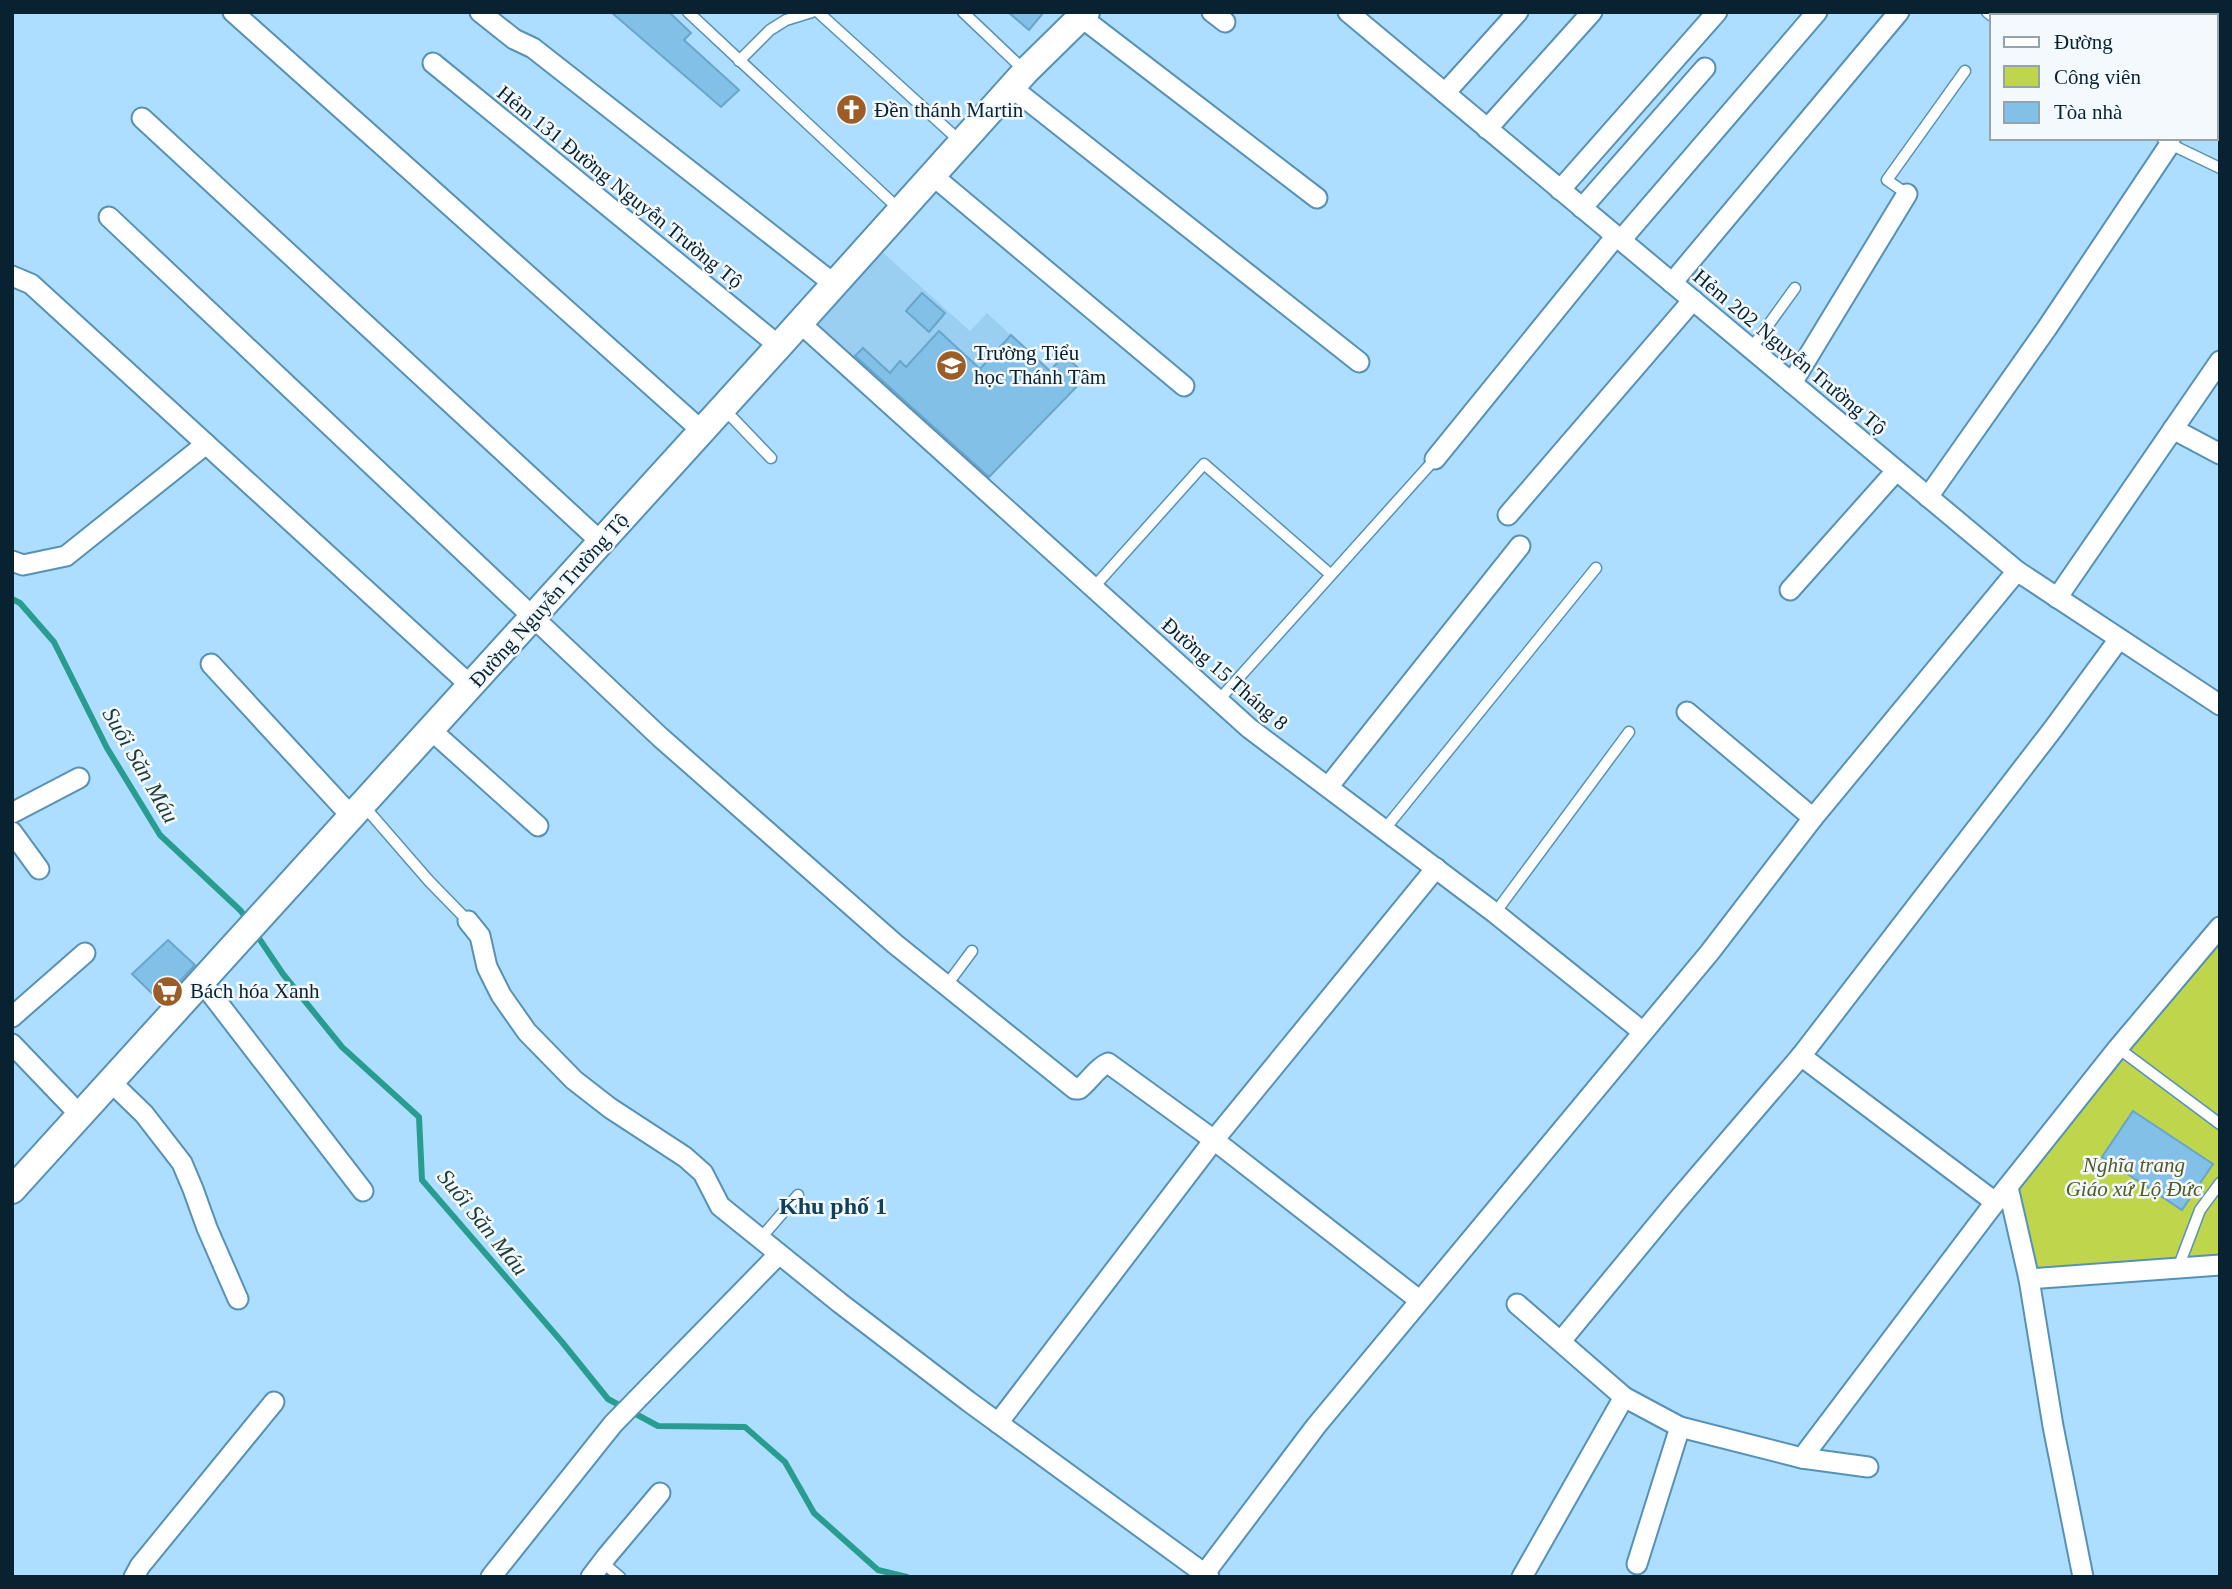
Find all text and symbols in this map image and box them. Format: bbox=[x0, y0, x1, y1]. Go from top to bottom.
legend bbox=[1990, 14, 2218, 140]
text: Đường bbox=[2054, 30, 2113, 54]
text: Công viên bbox=[2054, 65, 2141, 89]
street label: Hẻm 131 Đường Nguyễn Trường Tộ bbox=[492, 80, 748, 294]
church icon: Đền thánh Martin bbox=[834, 93, 868, 127]
place label: Đền thánh Martin bbox=[874, 98, 1024, 122]
text: Tòa nhà bbox=[2054, 100, 2123, 124]
street label: Hẻm 202 Nguyễn Trường Tộ bbox=[1688, 264, 1892, 440]
place label: Trường Tiểu học Thánh Tâm bbox=[974, 341, 1106, 389]
school or university icon: Trường Tiểu học Thánh Tâm bbox=[934, 348, 968, 382]
street label: Đường Nguyễn Trường Tộ bbox=[464, 508, 634, 692]
street label: Đường 15 Tháng 8 bbox=[1157, 613, 1293, 735]
water label: Suối Săn Máu bbox=[97, 703, 184, 827]
supermarket icon: Bách hóa Xanh bbox=[150, 974, 184, 1008]
place label: Bách hóa Xanh bbox=[190, 979, 320, 1003]
park label: Nghĩa trang Giáo xứ Lộ Đức bbox=[2066, 1153, 2203, 1201]
water label: Suối Săn Máu bbox=[432, 1164, 533, 1280]
district label: Khu phố 1 bbox=[779, 1193, 887, 1219]

